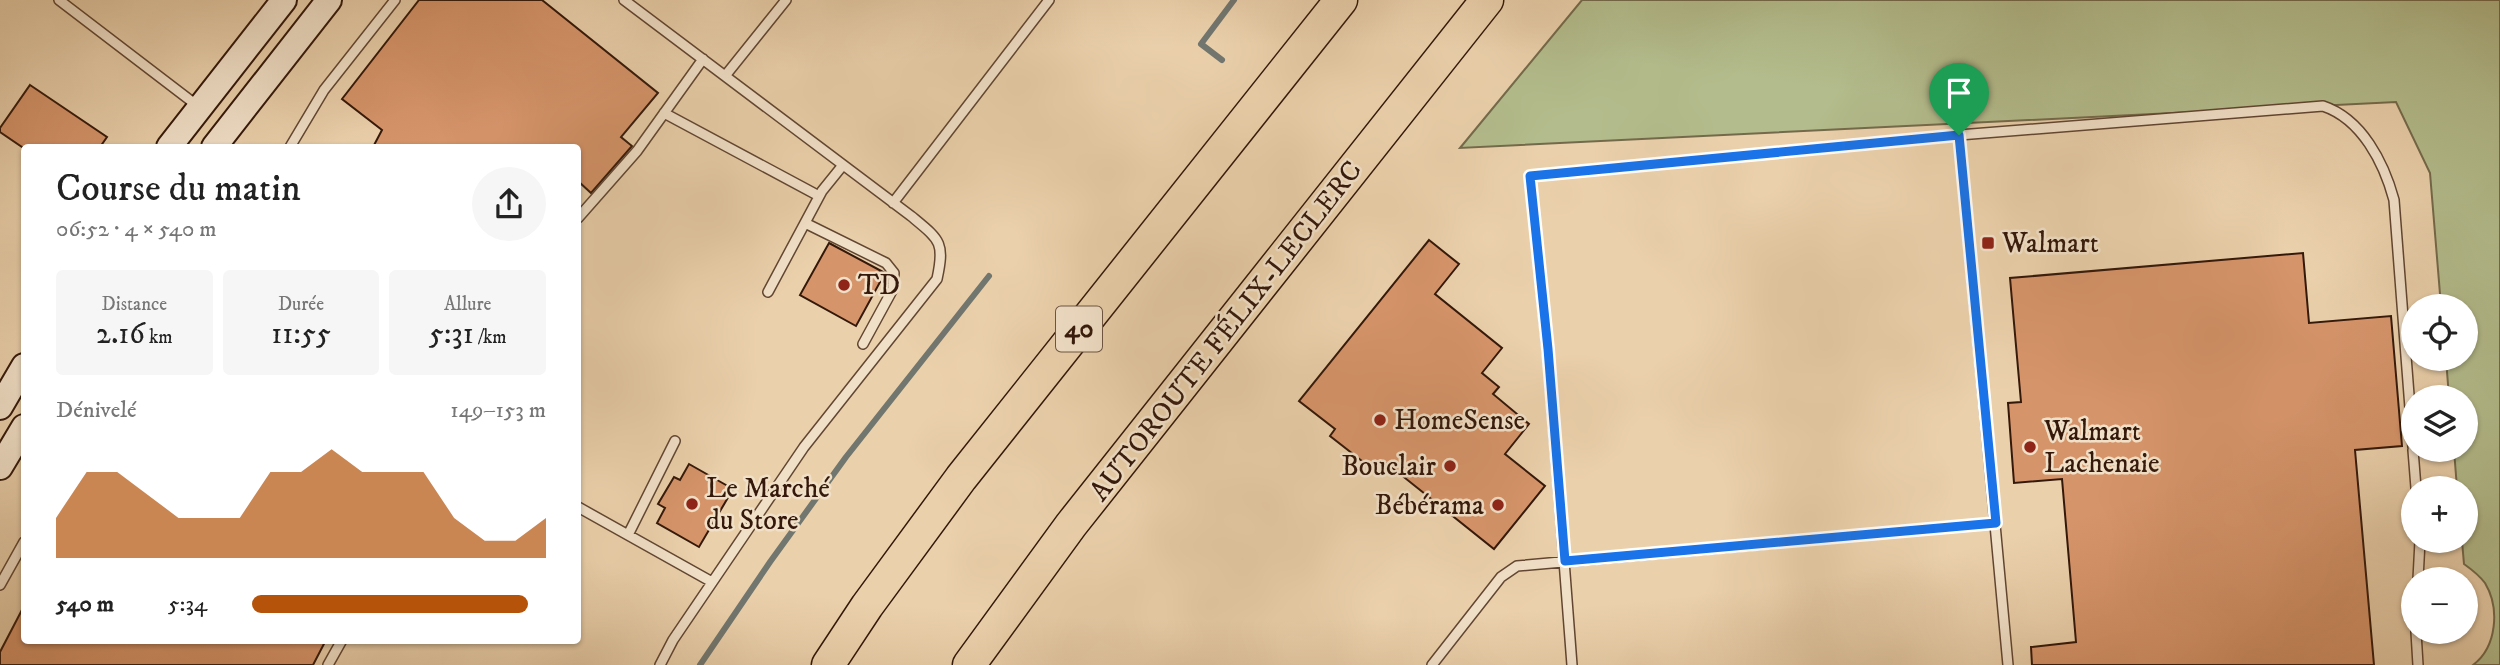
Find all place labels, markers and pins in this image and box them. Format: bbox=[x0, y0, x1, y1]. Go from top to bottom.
pin bbox=[1929, 63, 1989, 135]
place label: Walmart bbox=[2001, 226, 2099, 261]
marker: Walmart bbox=[1980, 235, 1996, 251]
place label: TD bbox=[858, 268, 900, 303]
marker: TD bbox=[836, 277, 852, 293]
place label: HomeSense bbox=[1394, 403, 1525, 438]
marker: HomeSense bbox=[1372, 412, 1388, 428]
place label: Walmart Lachenaie bbox=[2043, 414, 2160, 481]
marker: Walmart Lachenaie bbox=[2022, 439, 2038, 455]
place label: Bouclair bbox=[1341, 449, 1437, 484]
marker: Bouclair bbox=[1442, 458, 1458, 474]
place label: Le Marché du Store bbox=[706, 471, 830, 538]
place label: Bébérama bbox=[1375, 488, 1484, 523]
marker: Le Marché du Store bbox=[684, 496, 700, 512]
marker: Bébérama bbox=[1490, 497, 1506, 513]

